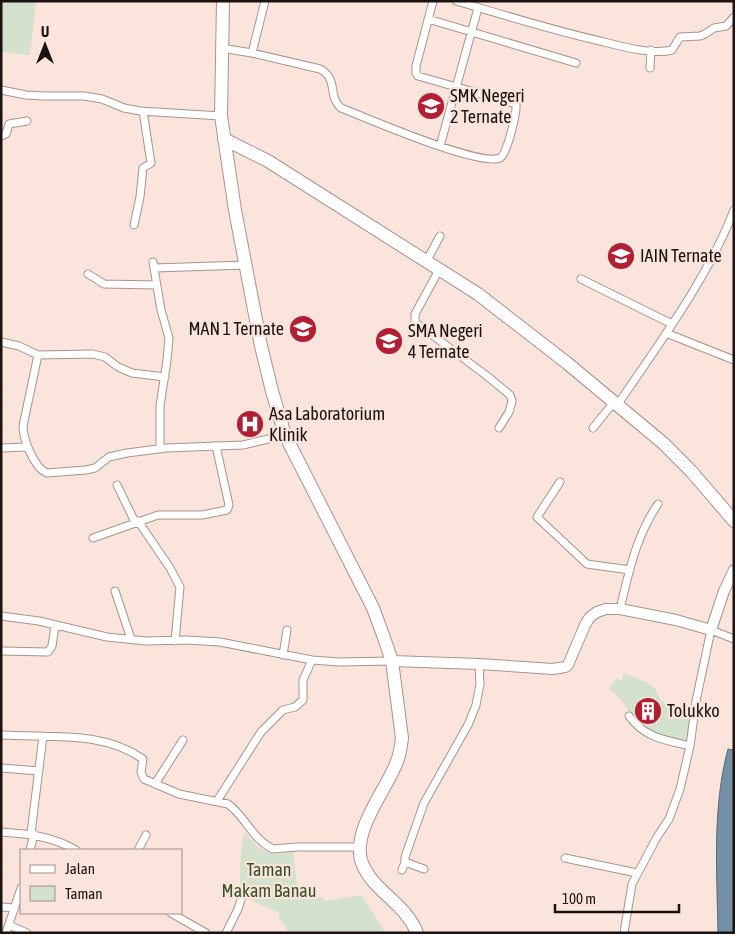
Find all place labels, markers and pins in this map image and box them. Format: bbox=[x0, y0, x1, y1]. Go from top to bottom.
place label: SMK Negeri 2 Ternate bbox=[450, 85, 525, 127]
school or university icon: SMK Negeri 2 Ternate bbox=[416, 91, 446, 121]
school or university icon: IAIN Ternate bbox=[606, 241, 636, 271]
place label: IAIN Ternate bbox=[640, 245, 722, 266]
school or university icon: MAN 1 Ternate bbox=[288, 314, 318, 344]
place label: MAN 1 Ternate bbox=[189, 318, 284, 339]
place label: SMA Negeri 4 Ternate bbox=[408, 320, 483, 362]
school or university icon: SMA Negeri 4 Ternate bbox=[374, 326, 404, 356]
place label: Asa Laboratorium Klinik bbox=[269, 403, 385, 445]
hospital icon: Asa Laboratorium Klinik bbox=[235, 409, 265, 439]
building icon: Tolukko bbox=[633, 696, 663, 726]
place label: Tolukko bbox=[667, 700, 720, 721]

